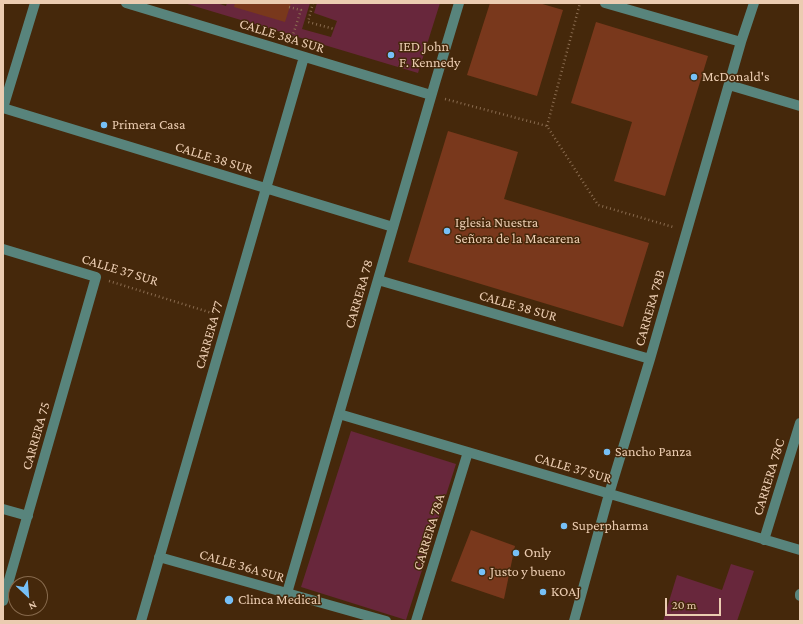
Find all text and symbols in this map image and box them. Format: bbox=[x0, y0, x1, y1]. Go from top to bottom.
street label: CALLE 38A SUR bbox=[237, 15, 327, 57]
place label: IED John F. Kennedy bbox=[399, 39, 461, 72]
marker: IED John F. Kennedy bbox=[386, 50, 396, 60]
place label: McDonald's bbox=[702, 69, 769, 85]
marker: McDonald's bbox=[689, 72, 699, 82]
place label: Primera Casa bbox=[112, 117, 186, 133]
marker: Primera Casa bbox=[99, 120, 109, 130]
street label: CALLE 38 SUR bbox=[173, 138, 255, 178]
place label: Iglesia Nuestra Señora de la Macarena bbox=[455, 215, 580, 248]
marker: Iglesia Nuestra Señora de la Macarena bbox=[442, 226, 452, 236]
street label: CALLE 37 SUR bbox=[80, 250, 160, 290]
street label: CARRERA 78 bbox=[341, 258, 377, 330]
street label: CARRERA 78B bbox=[631, 268, 669, 348]
street label: CALLE 38 SUR bbox=[477, 287, 559, 325]
street label: CARRERA 77 bbox=[191, 299, 227, 371]
street label: CARRERA 75 bbox=[18, 400, 54, 472]
street label: CARRERA 78C bbox=[749, 437, 789, 517]
place label: Sancho Panza bbox=[615, 444, 692, 460]
marker: Sancho Panza bbox=[602, 447, 612, 457]
street label: CALLE 37 SUR bbox=[533, 449, 613, 487]
street label: CARRERA 78A bbox=[409, 492, 449, 572]
place label: Superpharma bbox=[572, 518, 648, 534]
marker: Superpharma bbox=[559, 521, 569, 531]
place label: Only bbox=[524, 545, 551, 561]
street label: CALLE 36A SUR bbox=[197, 546, 287, 586]
marker: Only bbox=[511, 548, 521, 558]
place label: Justo y bueno bbox=[490, 564, 566, 580]
marker: Justo y bueno bbox=[477, 567, 487, 577]
north arrow bbox=[8, 576, 48, 616]
place label: KOAJ bbox=[551, 584, 580, 600]
marker: KOAJ bbox=[538, 587, 548, 597]
scale bar bbox=[667, 590, 723, 616]
place label: Clinca Medical bbox=[238, 592, 321, 608]
marker: Clinca Medical bbox=[223, 594, 235, 606]
text: 20 m bbox=[672, 598, 696, 612]
text: N bbox=[27, 599, 39, 613]

